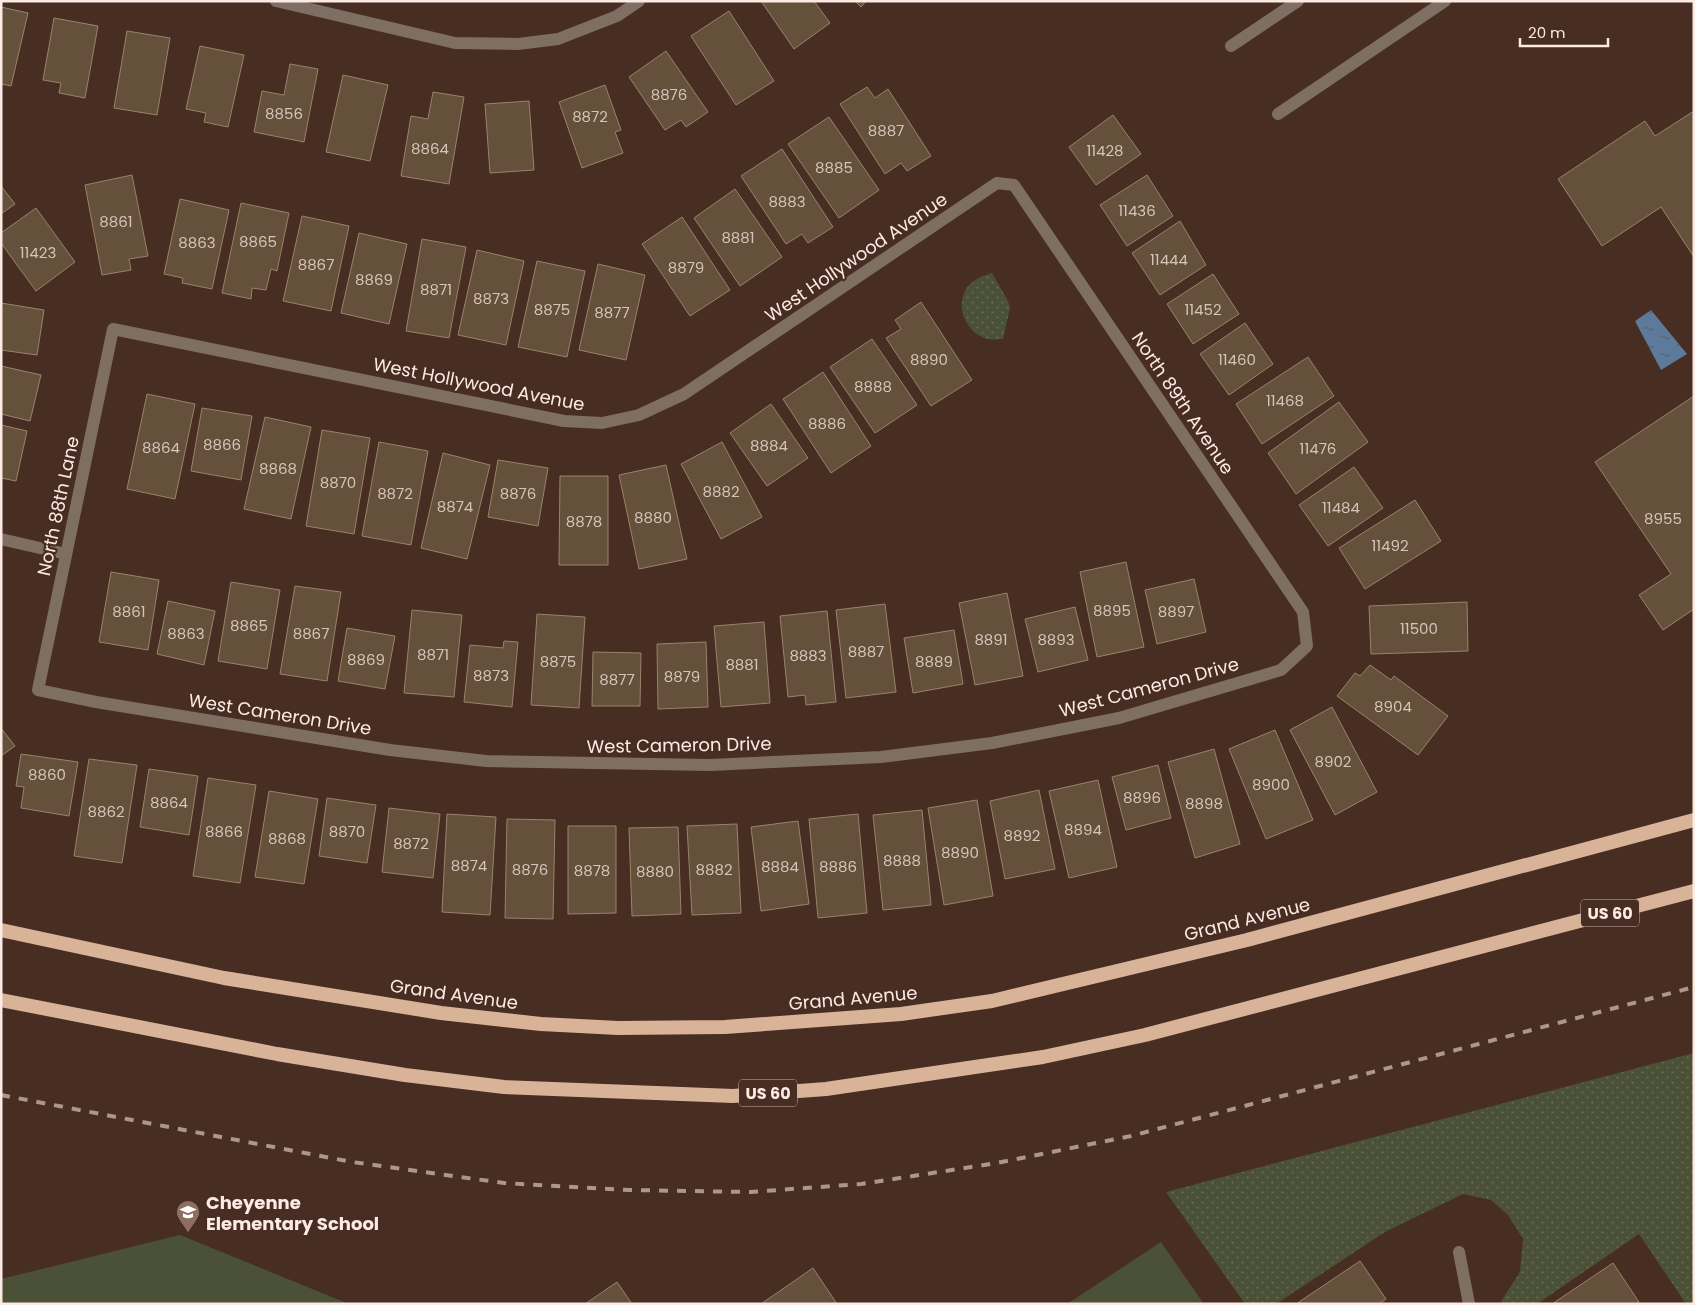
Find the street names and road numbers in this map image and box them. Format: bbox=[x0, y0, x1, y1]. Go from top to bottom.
street label: West Hollywood Avenue bbox=[760, 187, 952, 327]
street label: North 89th Avenue bbox=[1126, 327, 1240, 479]
street label: West Hollywood Avenue bbox=[371, 351, 587, 417]
street label: North 88th Lane bbox=[31, 434, 85, 578]
street label: West Cameron Drive bbox=[1056, 651, 1242, 723]
street label: West Cameron Drive bbox=[187, 687, 373, 741]
street label: West Cameron Drive bbox=[586, 731, 772, 759]
street label: Grand Avenue bbox=[1181, 891, 1313, 947]
road number: US 60 bbox=[1581, 900, 1639, 926]
street label: Grand Avenue bbox=[388, 973, 520, 1015]
street label: Grand Avenue bbox=[788, 980, 918, 1016]
road number: US 60 bbox=[739, 1080, 797, 1106]

